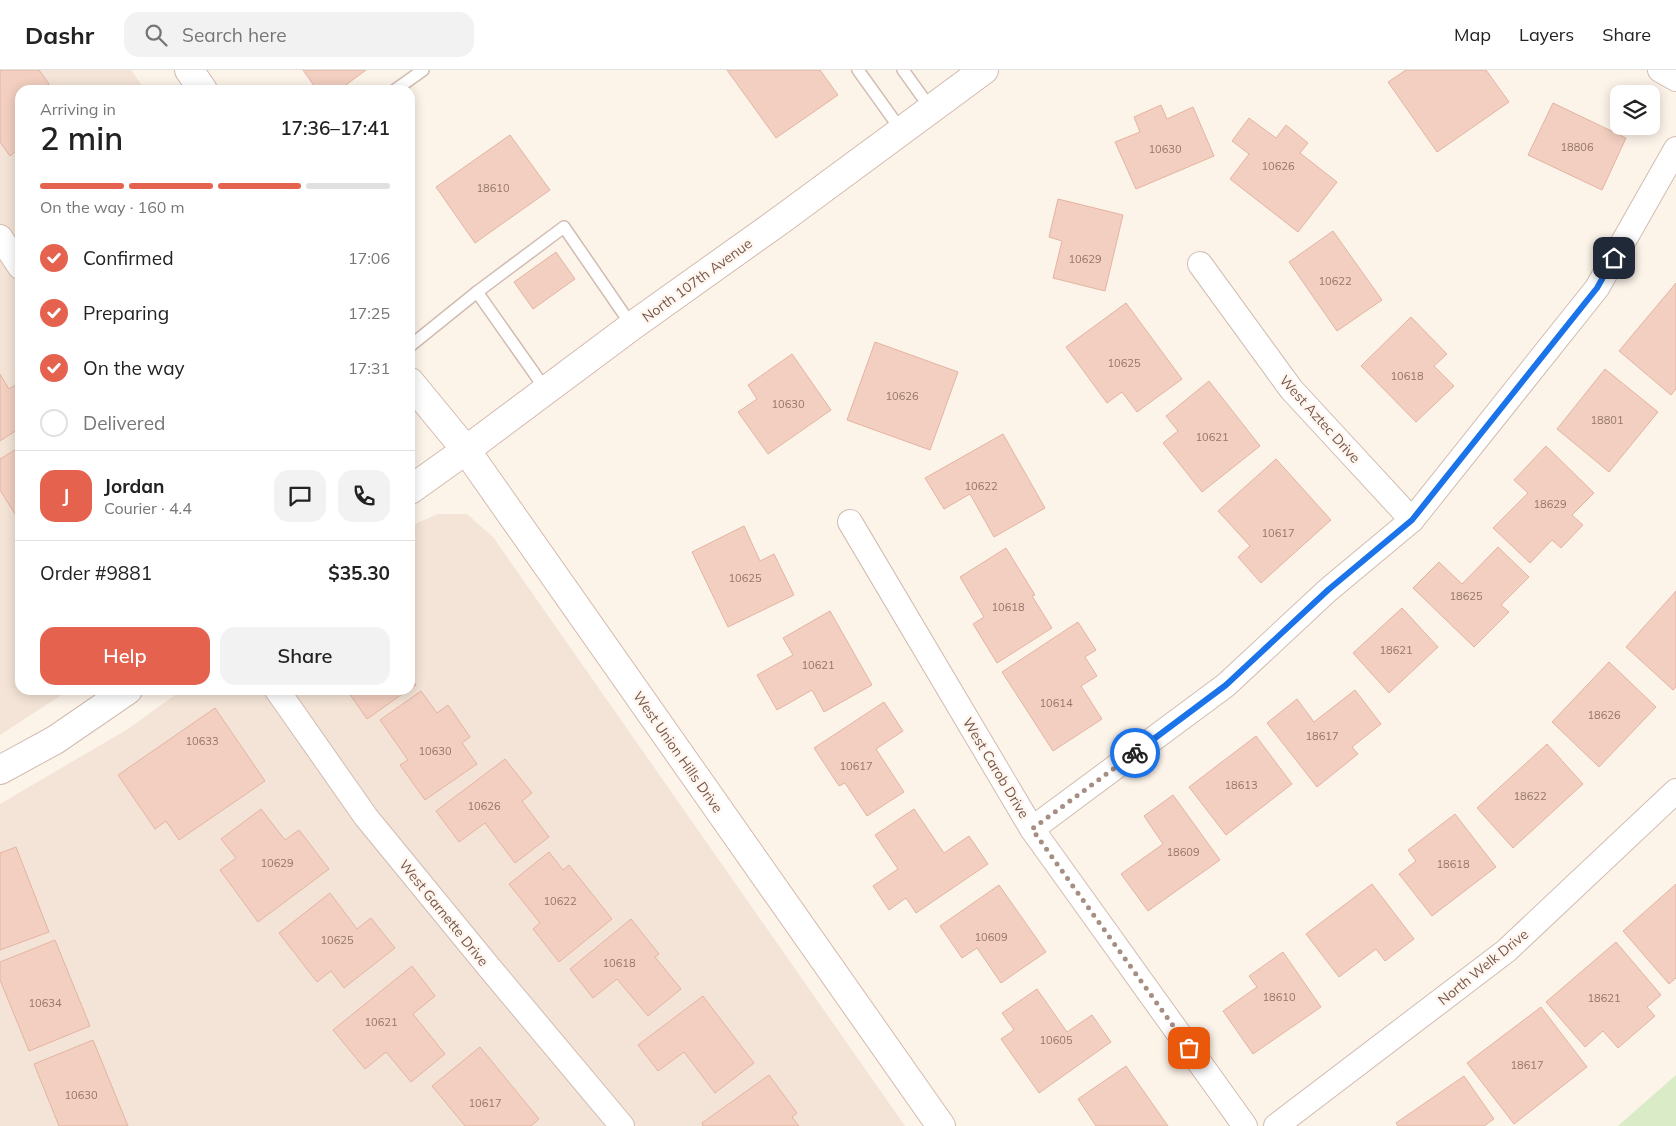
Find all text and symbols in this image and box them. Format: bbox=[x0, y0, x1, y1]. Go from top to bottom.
search box bbox=[124, 12, 474, 57]
text: Dashr bbox=[25, 20, 94, 50]
icon: search bbox=[142, 21, 170, 49]
text: Search here bbox=[182, 23, 287, 47]
text: Map bbox=[1454, 23, 1491, 46]
text: Layers bbox=[1519, 23, 1574, 46]
text: Share bbox=[1602, 23, 1651, 46]
map controls bbox=[1610, 85, 1660, 135]
button: layers bbox=[1610, 85, 1660, 135]
text: Arriving in bbox=[40, 99, 116, 119]
text: 17:36–17:41 bbox=[280, 116, 390, 140]
text: 2 min bbox=[40, 118, 123, 158]
house number: 18806 bbox=[1561, 140, 1594, 154]
house number: 10630 bbox=[1149, 142, 1182, 156]
house number: 10626 bbox=[1262, 159, 1295, 173]
house number: 18610 bbox=[477, 181, 510, 195]
text: On the way · 160 m bbox=[40, 197, 185, 217]
street label: North 107th Avenue bbox=[639, 234, 755, 326]
pin bbox=[1593, 237, 1635, 279]
icon: check bbox=[40, 244, 68, 272]
icon: home bbox=[1600, 244, 1628, 272]
text: Confirmed bbox=[83, 246, 174, 270]
text: 17:06 bbox=[348, 248, 390, 268]
house number: 10629 bbox=[1069, 252, 1102, 266]
house number: 10622 bbox=[1319, 274, 1352, 288]
icon: check bbox=[40, 299, 68, 327]
text: Preparing bbox=[83, 301, 169, 325]
text: 17:25 bbox=[348, 303, 390, 323]
icon: check bbox=[40, 354, 68, 382]
text: On the way bbox=[83, 356, 185, 380]
house number: 10625 bbox=[1108, 356, 1141, 370]
text: 17:31 bbox=[348, 358, 390, 378]
house number: 10618 bbox=[1391, 369, 1424, 383]
street label: West Aztec Drive bbox=[1276, 371, 1364, 467]
house number: 10626 bbox=[886, 389, 919, 403]
house number: 10630 bbox=[772, 397, 805, 411]
text: Delivered bbox=[83, 411, 165, 435]
house number: 18801 bbox=[1591, 413, 1624, 427]
house number: 10621 bbox=[1196, 430, 1229, 444]
button: chat bbox=[274, 470, 326, 522]
button: phone bbox=[338, 470, 390, 522]
text: Jordan bbox=[104, 474, 164, 498]
house number: 10622 bbox=[965, 479, 998, 493]
text: J bbox=[63, 484, 69, 508]
house number: 18629 bbox=[1534, 497, 1567, 511]
text: Courier · 4.4 bbox=[104, 498, 192, 518]
house number: 10617 bbox=[1262, 526, 1295, 540]
text: Order #9881 bbox=[40, 561, 152, 585]
text: $35.30 bbox=[328, 561, 390, 585]
house number: 10625 bbox=[729, 571, 762, 585]
house number: 18625 bbox=[1450, 589, 1483, 603]
house number: 10618 bbox=[992, 600, 1025, 614]
button: Help bbox=[40, 627, 210, 685]
button: Share bbox=[220, 627, 390, 685]
house number: 18621 bbox=[1380, 643, 1413, 657]
house number: 10621 bbox=[802, 658, 835, 672]
street label: West Union Hills Drive bbox=[629, 688, 727, 816]
house number: 10614 bbox=[1040, 696, 1073, 710]
house number: 18626 bbox=[1588, 708, 1621, 722]
street label: West Carob Drive bbox=[959, 714, 1033, 822]
courier bbox=[1110, 728, 1160, 778]
house number: 18617 bbox=[1306, 729, 1339, 743]
house number: 10633 bbox=[186, 734, 219, 748]
icon: bike bbox=[1121, 739, 1149, 767]
house number: 10630 bbox=[419, 744, 452, 758]
house number: 10617 bbox=[840, 759, 873, 773]
house number: 18613 bbox=[1225, 778, 1258, 792]
house number: 18622 bbox=[1514, 789, 1547, 803]
house number: 10626 bbox=[468, 799, 501, 813]
house number: 18609 bbox=[1167, 845, 1200, 859]
house number: 10629 bbox=[261, 856, 294, 870]
street label: West Garnette Drive bbox=[395, 856, 493, 970]
house number: 18618 bbox=[1437, 857, 1470, 871]
house number: 10622 bbox=[544, 894, 577, 908]
street label: North Welk Drive bbox=[1434, 925, 1532, 1009]
house number: 10609 bbox=[975, 930, 1008, 944]
house number: 10625 bbox=[321, 933, 354, 947]
house number: 10618 bbox=[603, 956, 636, 970]
house number: 18610 bbox=[1263, 990, 1296, 1004]
house number: 18621 bbox=[1588, 991, 1621, 1005]
house number: 10634 bbox=[29, 996, 62, 1010]
house number: 10621 bbox=[365, 1015, 398, 1029]
pin bbox=[1168, 1027, 1210, 1069]
house number: 10605 bbox=[1040, 1033, 1073, 1047]
icon: bag bbox=[1175, 1034, 1203, 1062]
house number: 18617 bbox=[1511, 1058, 1544, 1072]
house number: 10630 bbox=[65, 1088, 98, 1102]
house number: 10617 bbox=[469, 1096, 502, 1110]

